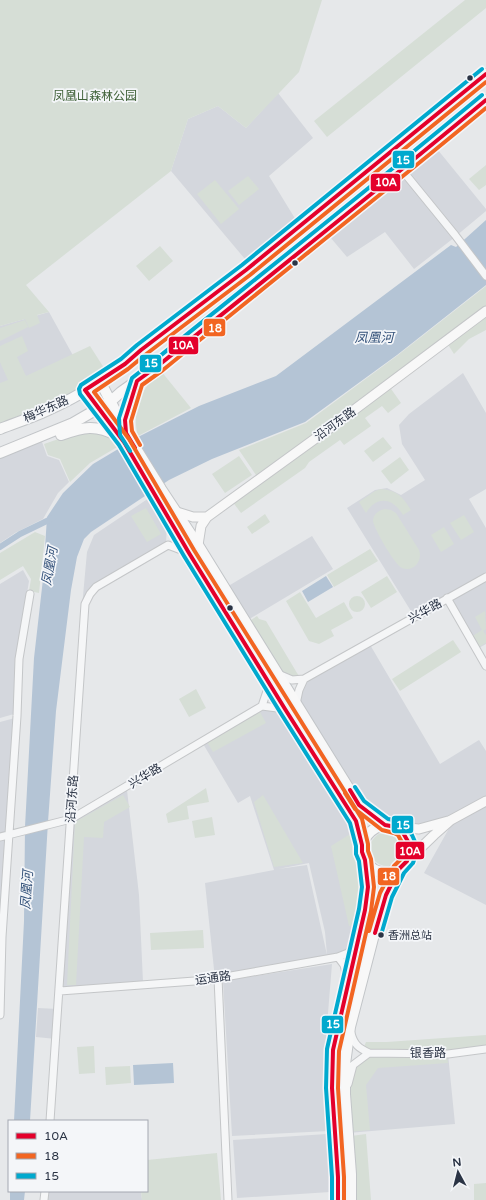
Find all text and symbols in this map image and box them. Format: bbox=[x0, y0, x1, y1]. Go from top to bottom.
unlabelled marker bbox=[465, 73, 475, 83]
park label: 凤凰山森林公园 bbox=[53, 89, 137, 103]
line badge: 15 bbox=[392, 150, 415, 169]
text: 15 bbox=[396, 154, 410, 167]
line badge: 10A bbox=[370, 173, 401, 192]
text: 10A bbox=[375, 176, 397, 189]
unlabelled marker bbox=[290, 258, 300, 268]
line badge: 18 bbox=[203, 318, 226, 337]
text: 18 bbox=[208, 322, 222, 335]
water label: 凤凰河 bbox=[354, 330, 396, 346]
line badge: 10A bbox=[168, 336, 199, 355]
text: 10A bbox=[172, 339, 194, 352]
line badge: 15 bbox=[139, 354, 162, 373]
text: 15 bbox=[144, 357, 158, 370]
street label: 梅华东路 bbox=[21, 393, 71, 425]
street label: 沿河东路 bbox=[311, 404, 359, 444]
water label: 凤凰河 bbox=[39, 543, 62, 587]
street label: 兴华路 bbox=[406, 596, 444, 626]
unlabelled marker bbox=[225, 603, 235, 613]
street label: 兴华路 bbox=[126, 761, 164, 791]
street label: 沿河东路 bbox=[63, 775, 81, 823]
line badge: 15 bbox=[391, 815, 414, 834]
text: 15 bbox=[396, 819, 410, 832]
line badge: 10A bbox=[395, 841, 425, 860]
text: 10A bbox=[399, 845, 421, 858]
water label: 凤凰河 bbox=[18, 867, 37, 910]
line badge: 18 bbox=[377, 867, 400, 886]
text: 18 bbox=[382, 870, 396, 883]
place label: 香洲总站 bbox=[388, 929, 432, 942]
marker: 香洲总站 bbox=[376, 930, 386, 940]
street label: 运通路 bbox=[194, 969, 232, 987]
line badge: 15 bbox=[321, 1015, 344, 1034]
text: 15 bbox=[326, 1018, 340, 1031]
street label: 银香路 bbox=[410, 1046, 446, 1060]
legend bbox=[8, 1120, 148, 1192]
text: 10A bbox=[44, 1129, 68, 1143]
text: 18 bbox=[44, 1149, 59, 1163]
north arrow bbox=[438, 1152, 478, 1192]
text: N bbox=[452, 1156, 462, 1170]
text: 15 bbox=[44, 1169, 59, 1183]

